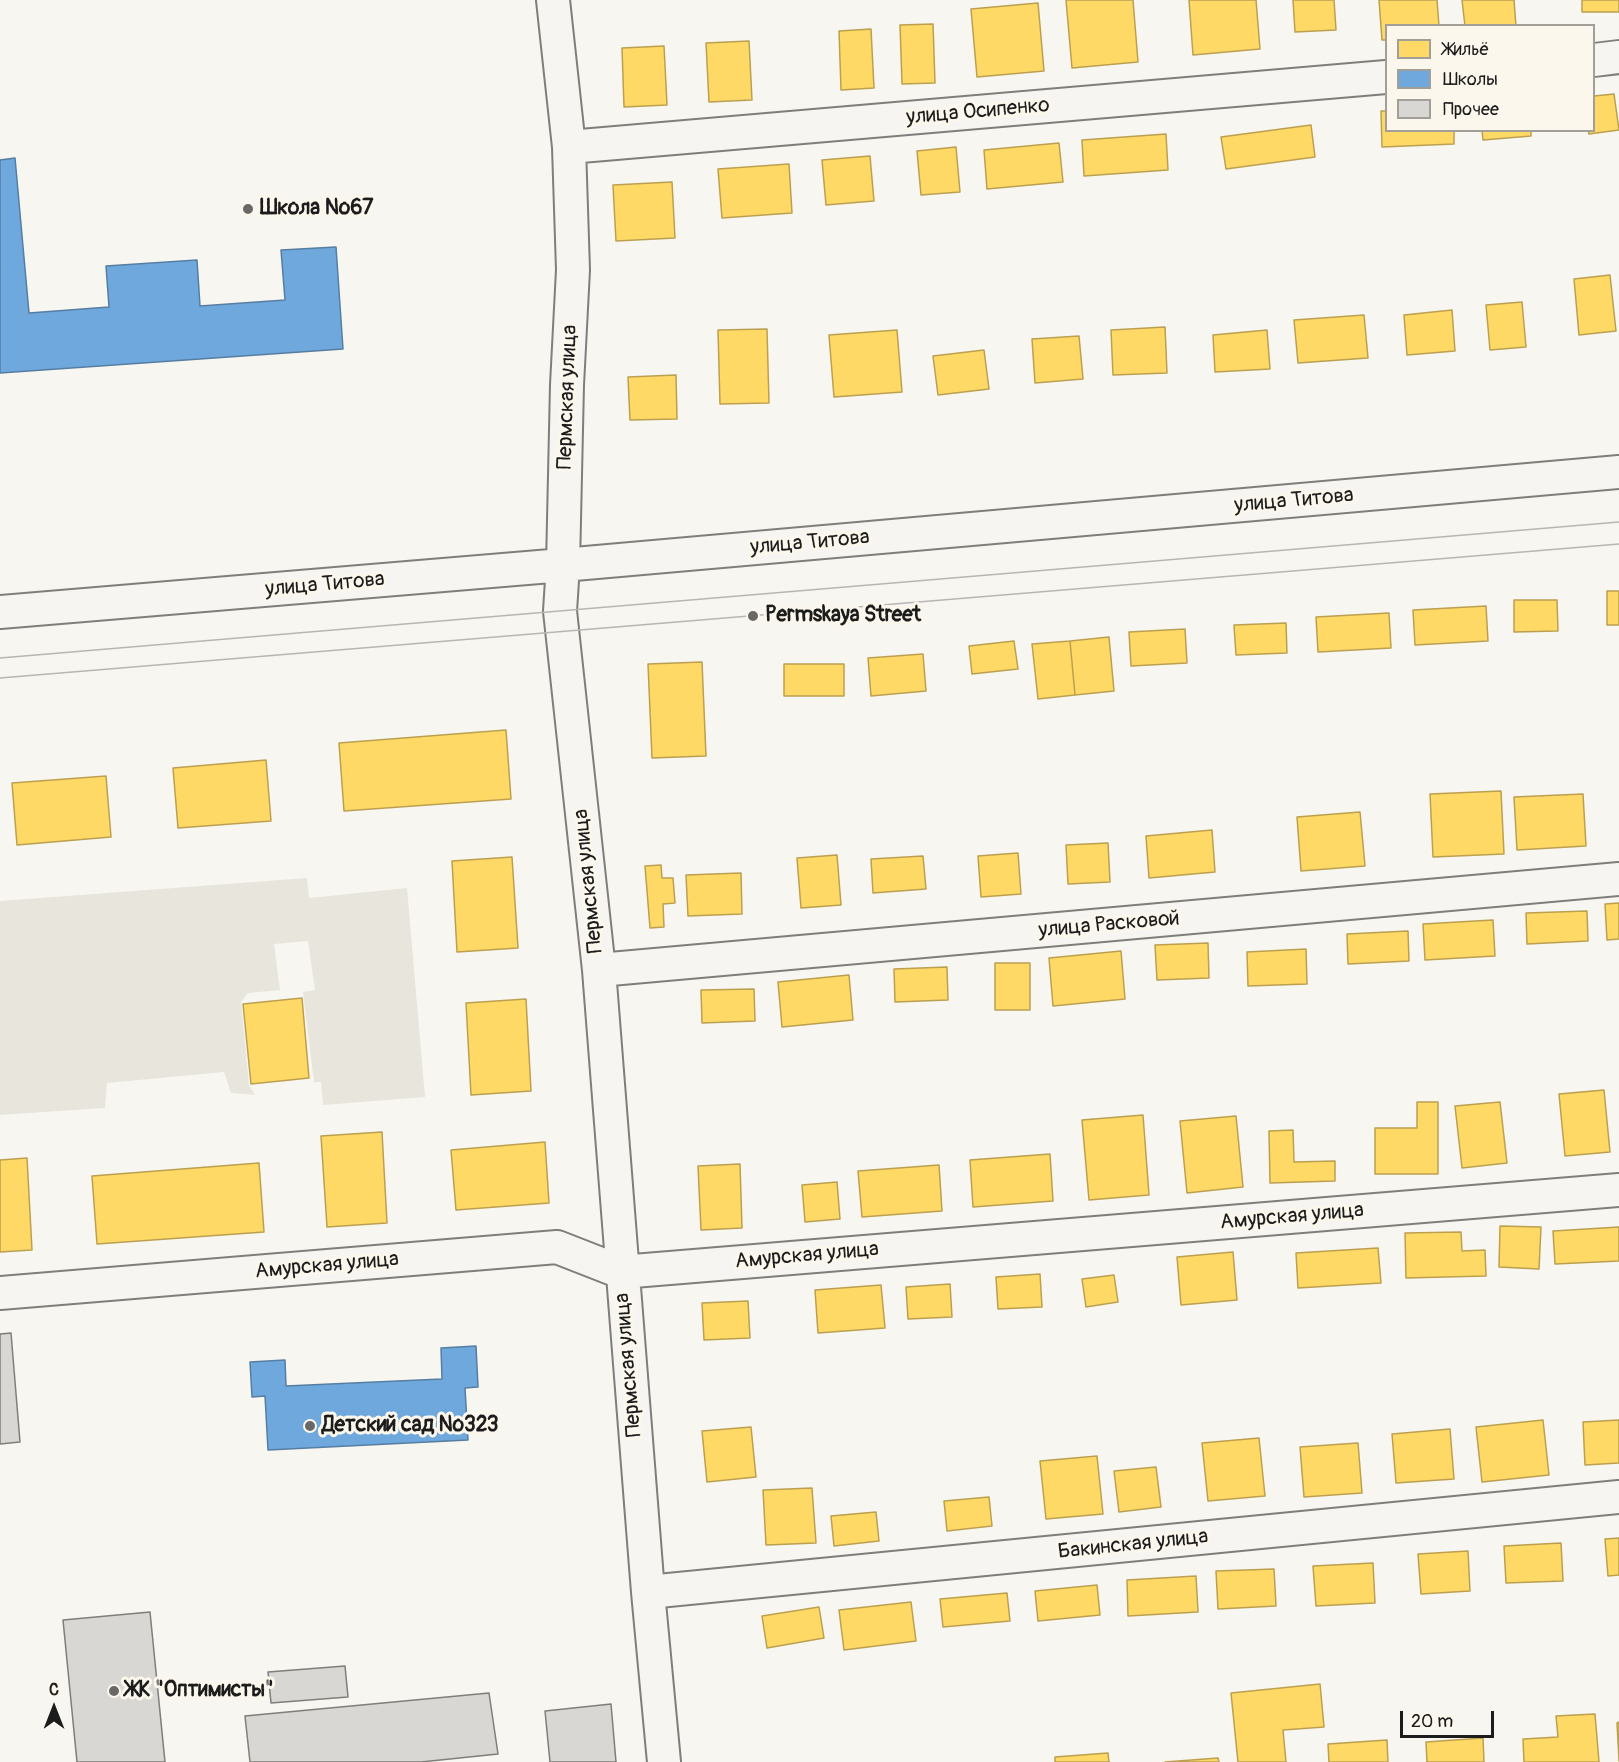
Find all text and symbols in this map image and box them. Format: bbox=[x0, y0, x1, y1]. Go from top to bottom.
legend bbox=[1385, 24, 1595, 132]
text: Жильё bbox=[1443, 38, 1489, 61]
text: Школы bbox=[1443, 68, 1498, 91]
street label: улица Осипенко bbox=[905, 93, 1051, 131]
text: Прочее bbox=[1443, 98, 1499, 121]
place label: Школа №67 bbox=[260, 196, 373, 222]
marker: Школа №67 bbox=[241, 202, 255, 216]
street label: Пермская улица bbox=[553, 324, 583, 470]
street label: улица Титова bbox=[1233, 483, 1355, 519]
street label: улица Титова bbox=[749, 525, 871, 561]
street label: улица Титова bbox=[264, 567, 386, 603]
place label: Permskaya Street bbox=[765, 603, 921, 629]
marker: Permskaya Street bbox=[746, 609, 760, 623]
street label: Пермская улица bbox=[569, 808, 609, 954]
street label: улица Расковой bbox=[1037, 906, 1181, 944]
street label: Амурская улица bbox=[1219, 1198, 1365, 1236]
street label: Амурская улица bbox=[734, 1237, 880, 1275]
street label: Амурская улица bbox=[254, 1247, 400, 1285]
street label: Пермская улица bbox=[610, 1292, 648, 1438]
place label: Детский сад №323 bbox=[322, 1413, 499, 1439]
marker: Детский сад №323 bbox=[303, 1419, 317, 1433]
street label: Бакинская улица bbox=[1057, 1525, 1209, 1565]
north arrow bbox=[24, 1678, 84, 1738]
place label: ЖК "Оптимисты" bbox=[126, 1678, 274, 1704]
text: С bbox=[49, 1680, 59, 1700]
marker: ЖК "Оптимисты" bbox=[107, 1684, 121, 1698]
scale bar bbox=[1403, 1699, 1498, 1737]
text: 20 m bbox=[1411, 1710, 1453, 1733]

